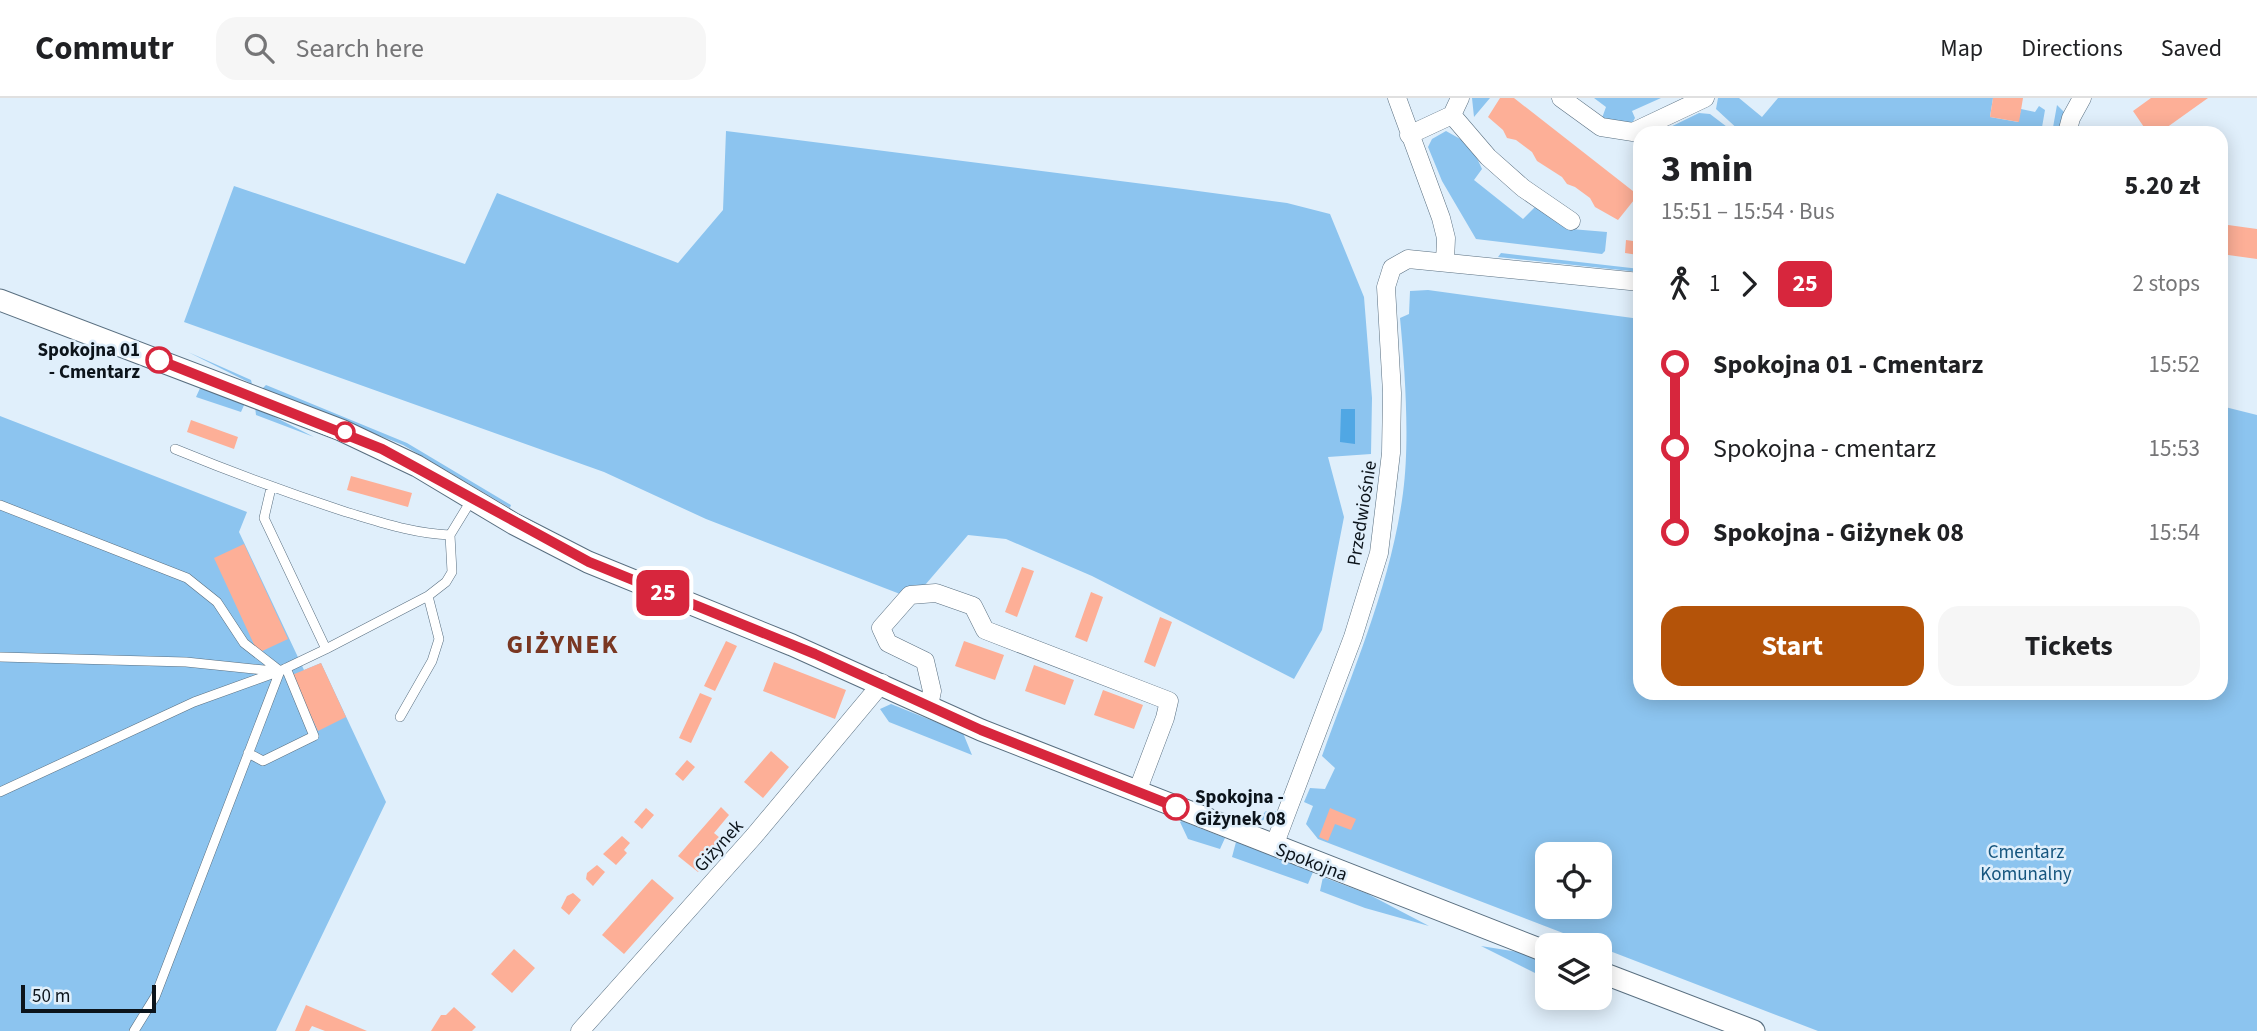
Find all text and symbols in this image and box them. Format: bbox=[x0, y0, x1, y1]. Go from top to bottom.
search box bbox=[216, 17, 706, 80]
text: Commutr bbox=[35, 25, 174, 72]
icon: search bbox=[240, 29, 278, 67]
text: Search here bbox=[296, 30, 424, 67]
text: Map bbox=[1940, 31, 1983, 66]
text: Directions bbox=[2021, 31, 2123, 66]
text: Saved bbox=[2161, 31, 2222, 66]
text: 3 min bbox=[1661, 142, 1753, 196]
text: 5.20 zł bbox=[2125, 167, 2200, 204]
text: 15:51 – 15:54 · Bus bbox=[1661, 195, 1835, 228]
icon: walk bbox=[1661, 265, 1699, 303]
icon: forward bbox=[1730, 265, 1768, 303]
text: 25 bbox=[1792, 266, 1818, 301]
text: 1 bbox=[1709, 267, 1720, 300]
text: 2 stops bbox=[2133, 267, 2200, 300]
place label: Spokojna 01 - Cmentarz bbox=[38, 337, 140, 386]
text: Spokojna 01 - Cmentarz bbox=[1713, 346, 1983, 383]
marker: Spokojna 01 - Cmentarz bbox=[146, 347, 172, 373]
text: 15:52 bbox=[2149, 348, 2200, 381]
unlabelled marker bbox=[335, 422, 355, 442]
text: Spokojna - cmentarz bbox=[1713, 430, 1936, 467]
text: 15:53 bbox=[2149, 432, 2200, 465]
street label: Przedwiośnie bbox=[1341, 459, 1384, 568]
text: Spokojna - Giżynek 08 bbox=[1713, 514, 1964, 551]
text: 15:54 bbox=[2149, 516, 2200, 549]
line badge: 25 bbox=[632, 570, 694, 616]
text: 25 bbox=[650, 575, 676, 610]
button: Start bbox=[1661, 606, 1924, 686]
button: Tickets bbox=[1938, 606, 2200, 686]
district label: GIŻYNEK bbox=[506, 626, 620, 663]
place label: Spokojna - Giżynek 08 bbox=[1195, 784, 1286, 833]
marker: Spokojna - Giżynek 08 bbox=[1163, 794, 1189, 820]
street label: Giżynek bbox=[688, 813, 750, 878]
street label: Spokojna bbox=[1272, 836, 1351, 888]
park label: Cmentarz Komunalny bbox=[1980, 839, 2072, 888]
map controls bbox=[1535, 842, 1612, 1010]
button: locate bbox=[1535, 842, 1612, 919]
button: layers bbox=[1535, 933, 1612, 1010]
scale bar bbox=[21, 982, 156, 1014]
text: 50 m bbox=[32, 983, 70, 1010]

